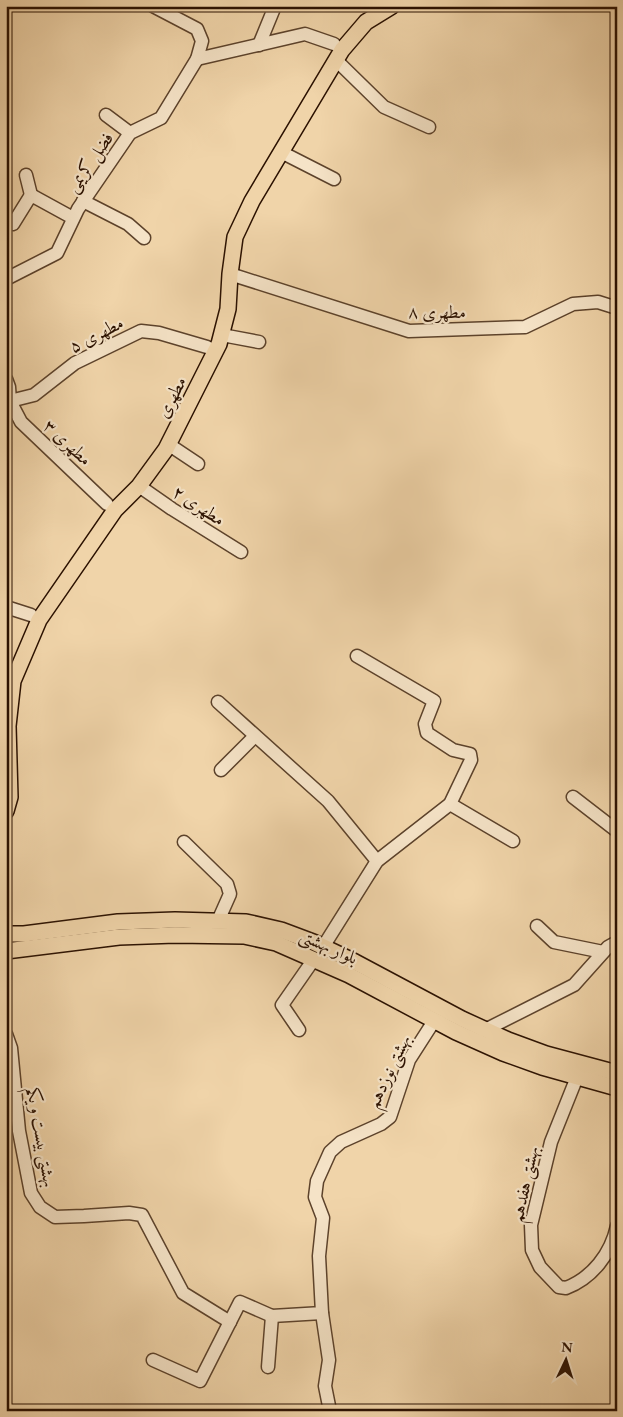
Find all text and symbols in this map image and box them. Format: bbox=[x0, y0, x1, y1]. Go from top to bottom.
street label: فضل کریمی bbox=[60, 127, 120, 198]
street label: مطهری ۸ bbox=[408, 300, 466, 324]
street label: مطهری ۵ bbox=[65, 311, 128, 358]
street label: مطهری bbox=[151, 372, 192, 422]
street label: مطهری ۳ bbox=[38, 414, 97, 471]
street label: مطهری ۲ bbox=[168, 480, 230, 531]
street label: بلوار بهشتی bbox=[296, 923, 362, 971]
street label: بهشتی نوزدهم bbox=[361, 1030, 421, 1114]
street label: بهشتی بیست و یکم bbox=[16, 1085, 62, 1190]
street label: بهشتی هفدهم bbox=[505, 1144, 549, 1226]
north arrow bbox=[540, 1334, 590, 1384]
text: N bbox=[561, 1338, 574, 1356]

